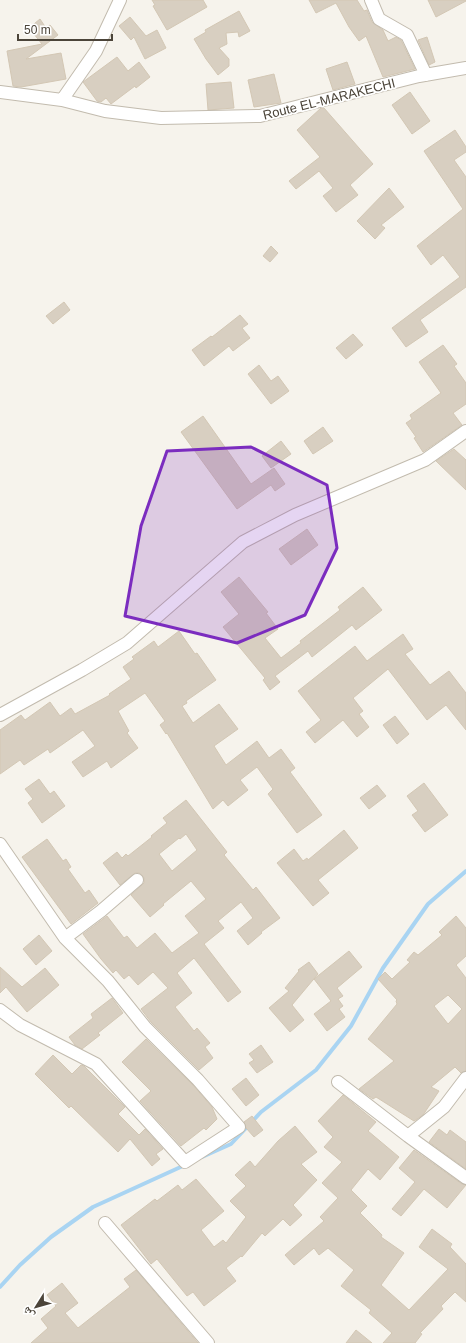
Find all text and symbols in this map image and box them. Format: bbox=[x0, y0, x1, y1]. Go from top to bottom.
scale bar bbox=[18, 16, 112, 42]
text: 50 m bbox=[24, 23, 51, 37]
street label: Route EL-MARAKECHI bbox=[261, 75, 397, 123]
north arrow bbox=[16, 1287, 56, 1327]
text: ش bbox=[20, 1303, 38, 1321]

